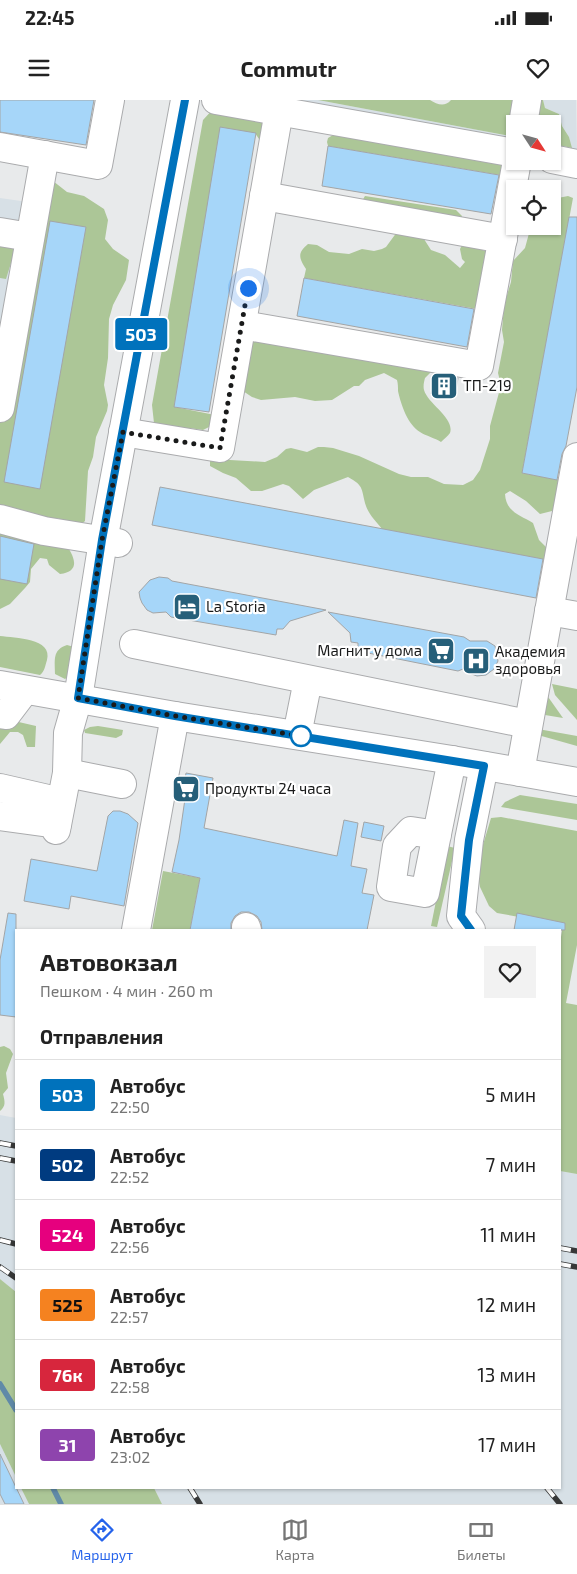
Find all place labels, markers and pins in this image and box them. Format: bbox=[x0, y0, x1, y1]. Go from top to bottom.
building icon: ТП-219 bbox=[429, 371, 459, 401]
place label: ТП-219 bbox=[463, 376, 511, 394]
hotel icon: La Storia bbox=[172, 592, 202, 622]
place label: La Storia bbox=[206, 597, 266, 615]
supermarket icon: Магнит у дома bbox=[426, 636, 456, 666]
place label: Магнит у дома bbox=[317, 641, 422, 660]
place label: Академия здоровья bbox=[495, 642, 566, 677]
hospital icon: Академия здоровья bbox=[461, 646, 491, 676]
unlabelled marker bbox=[290, 725, 312, 747]
supermarket icon: Продукты 24 часа bbox=[171, 774, 201, 804]
place label: Продукты 24 часа bbox=[205, 779, 331, 798]

